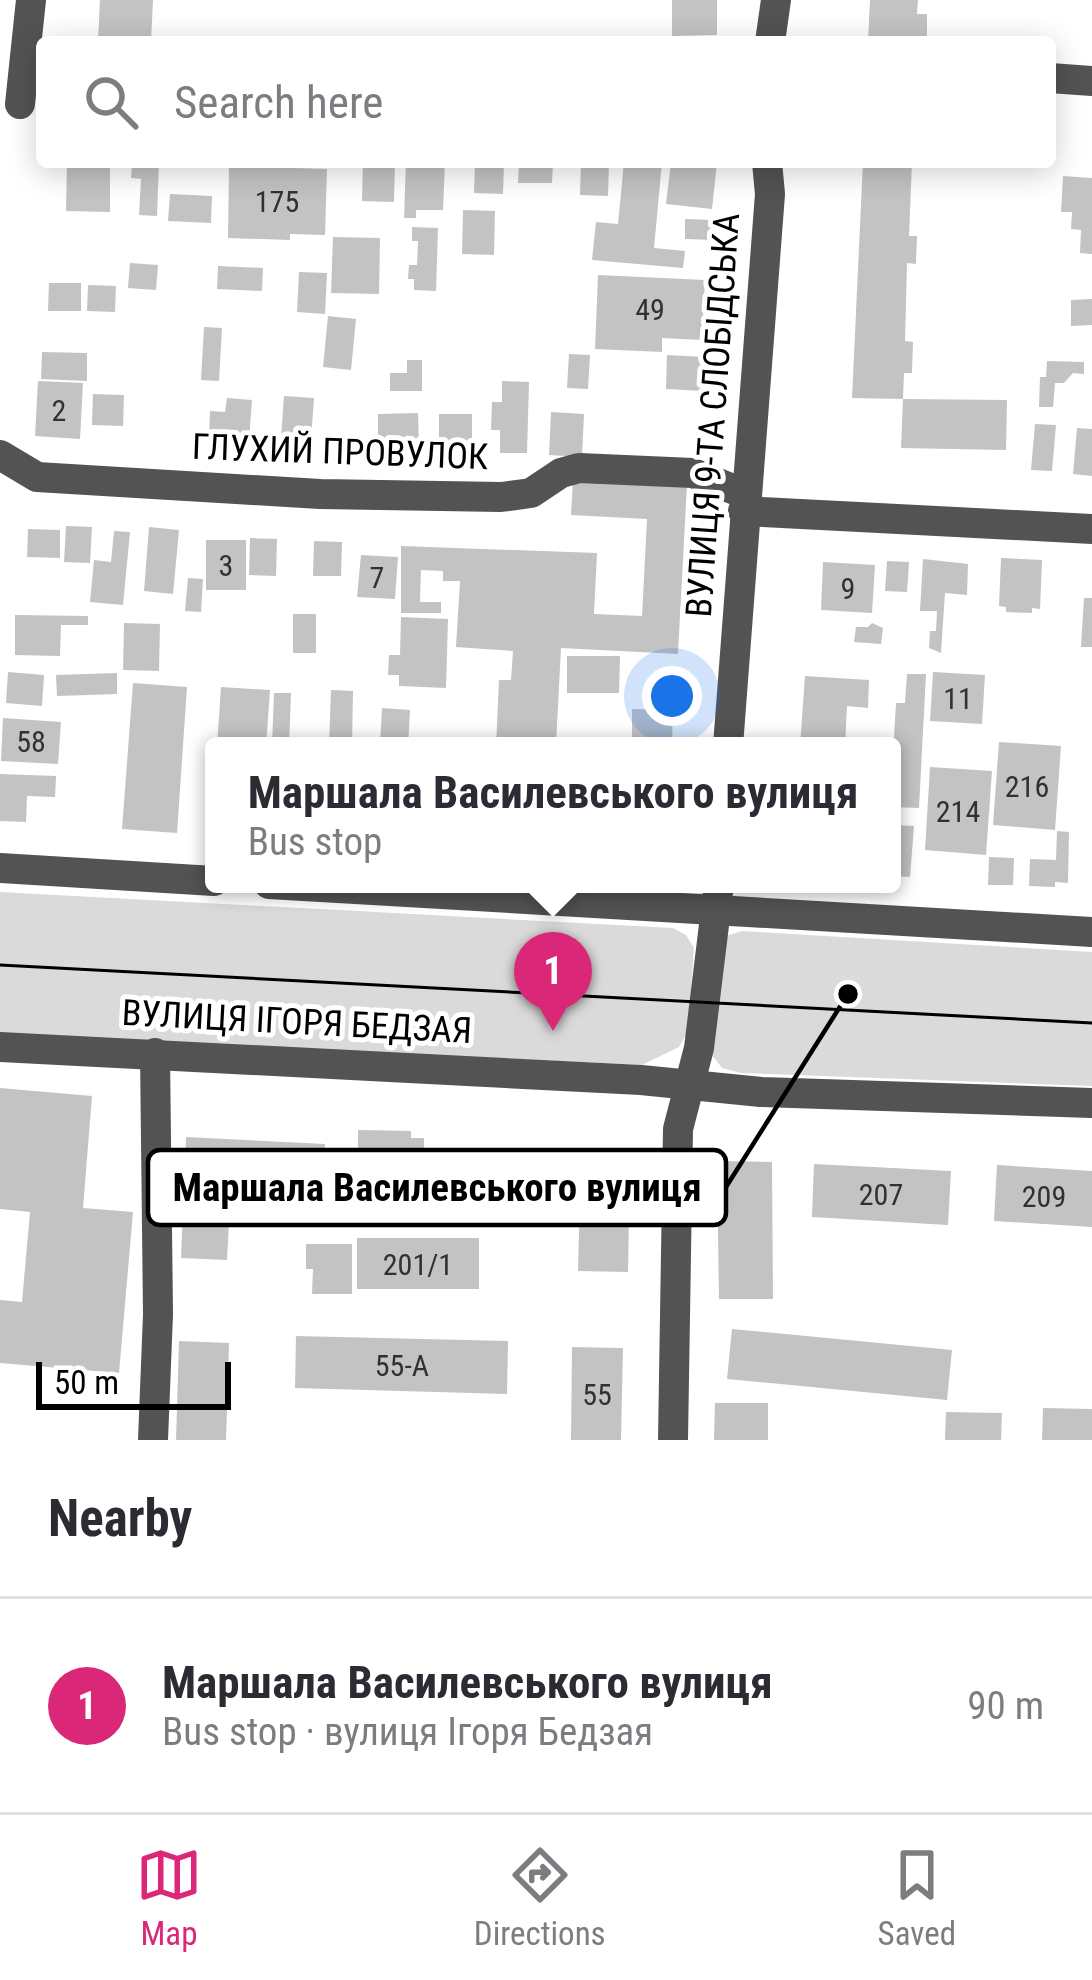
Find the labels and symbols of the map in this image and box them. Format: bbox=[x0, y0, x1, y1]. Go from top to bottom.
house number: 175 bbox=[255, 184, 299, 219]
street label: ВУЛИЦЯ 9-ТА СЛОБІДСЬКА bbox=[678, 211, 748, 619]
house number: 49 bbox=[635, 292, 665, 327]
house number: 2 bbox=[52, 393, 66, 428]
street label: ГЛУХИЙ ПРОВУЛОК bbox=[191, 426, 489, 478]
house number: 3 bbox=[219, 548, 233, 583]
house number: 7 bbox=[370, 560, 384, 595]
house number: 9 bbox=[841, 571, 855, 606]
your location bbox=[642, 666, 702, 726]
house number: 11 bbox=[943, 681, 973, 716]
house number: 58 bbox=[16, 724, 46, 759]
house number: 216 bbox=[1005, 769, 1049, 804]
house number: 214 bbox=[936, 794, 980, 829]
pin: 1 bbox=[514, 932, 592, 1031]
street label: ВУЛИЦЯ ІГОРЯ БЕДЗАЯ bbox=[121, 992, 473, 1052]
callout: Маршала Василевського вулиця bbox=[148, 1150, 726, 1225]
text: Маршала Василевського вулиця bbox=[172, 1165, 702, 1211]
house number: 207 bbox=[859, 1177, 903, 1212]
house number: 209 bbox=[1022, 1179, 1066, 1214]
house number: 201/1 bbox=[383, 1247, 453, 1282]
house number: 55-А bbox=[375, 1348, 429, 1383]
scale bar bbox=[36, 1356, 231, 1409]
house number: 55 bbox=[582, 1377, 612, 1412]

